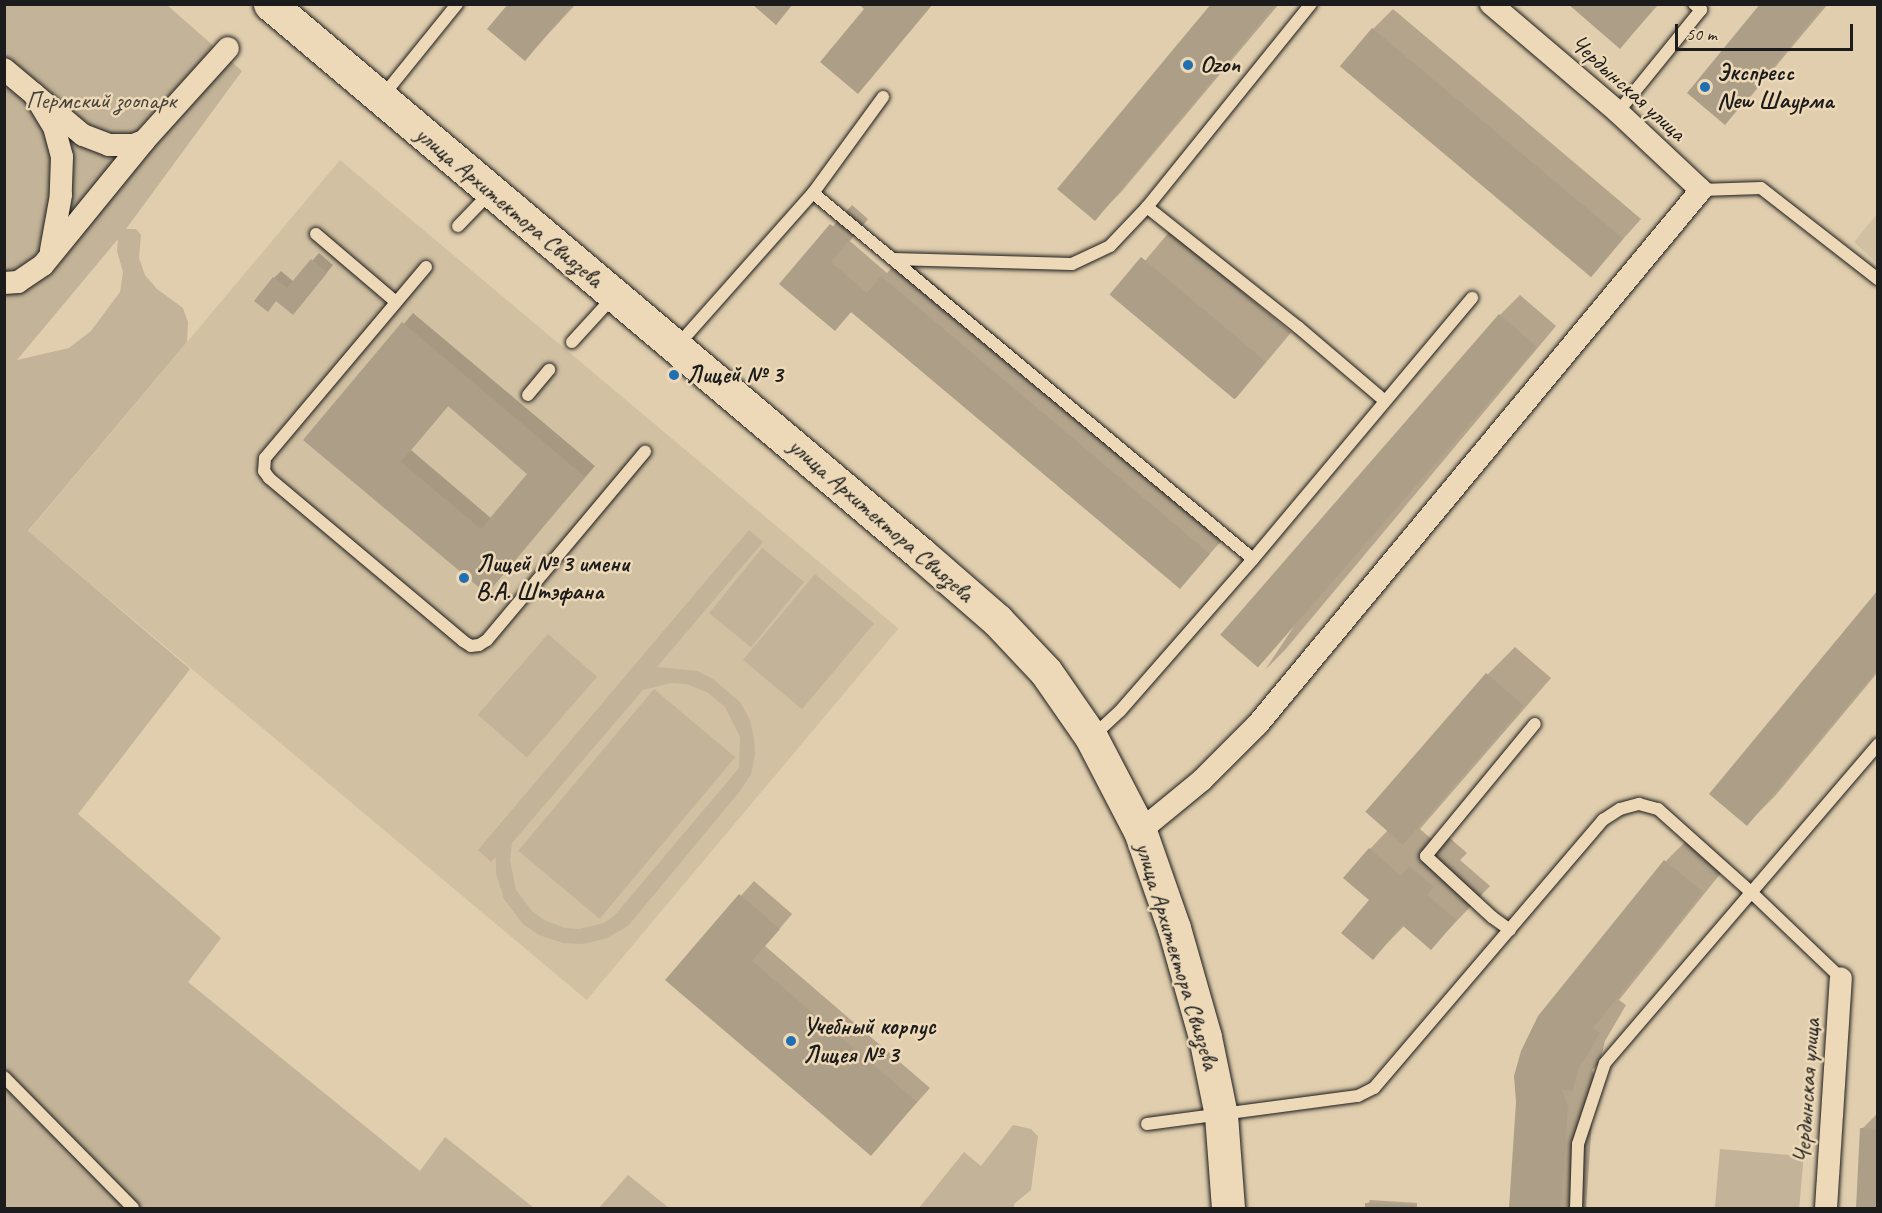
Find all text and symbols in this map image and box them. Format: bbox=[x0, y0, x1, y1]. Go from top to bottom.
scale bar bbox=[1678, 12, 1856, 50]
text: 50 m bbox=[1686, 23, 1717, 45]
street label: Чердынская улица bbox=[1564, 28, 1692, 148]
place label: Ozon bbox=[1200, 51, 1240, 79]
marker: Ozon bbox=[1181, 58, 1195, 72]
place label: Экспресс New Шаурма bbox=[1717, 59, 1834, 115]
marker: Экспресс New Шаурма bbox=[1698, 80, 1712, 94]
park label: Пермский зоопарк bbox=[26, 87, 176, 115]
street label: улица Архитектора Свиязева bbox=[410, 120, 608, 294]
place label: Лицей № 3 bbox=[686, 361, 782, 389]
marker: Лицей № 3 bbox=[667, 368, 681, 382]
street label: улица Архитектора Свиязева bbox=[783, 432, 979, 608]
place label: Лицей № 3 имени В.А. Штэфана bbox=[476, 550, 629, 606]
marker: Лицей № 3 имени В.А. Штэфана bbox=[457, 571, 471, 585]
street label: улица Архитектора Свиязева bbox=[1129, 839, 1225, 1073]
place label: Учебный корпус Лицея № 3 bbox=[803, 1013, 936, 1069]
street label: Чердынская улица bbox=[1788, 1017, 1826, 1165]
marker: Учебный корпус Лицея № 3 bbox=[784, 1034, 798, 1048]

